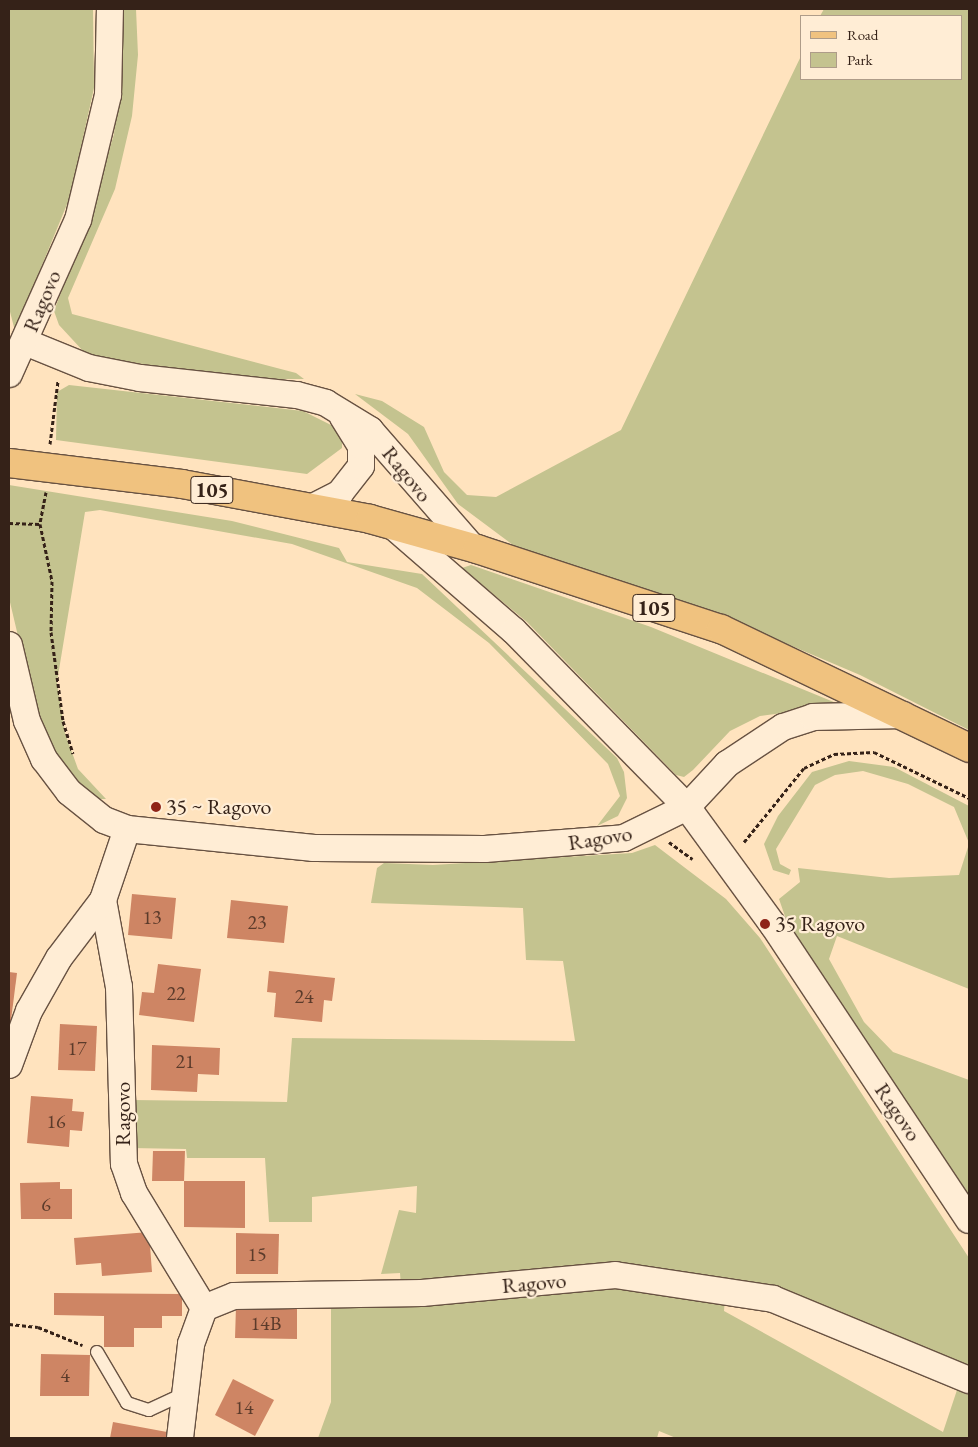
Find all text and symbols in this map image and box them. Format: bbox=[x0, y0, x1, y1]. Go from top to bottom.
legend bbox=[800, 15, 963, 80]
text: Road bbox=[847, 25, 878, 44]
text: Park bbox=[847, 50, 873, 69]
street label: Ragovo bbox=[17, 266, 67, 336]
street label: Ragovo bbox=[376, 441, 438, 507]
road number: 105 bbox=[190, 472, 234, 508]
road number: 105 bbox=[632, 590, 676, 626]
place label: 35 ~ Ragovo bbox=[166, 794, 271, 820]
marker: 35 ~ Ragovo bbox=[150, 801, 162, 813]
street label: Ragovo bbox=[566, 820, 634, 856]
house number: 13 bbox=[142, 905, 162, 929]
house number: 23 bbox=[247, 910, 267, 934]
place label: 35 Ragovo bbox=[775, 911, 865, 937]
marker: 35 Ragovo bbox=[759, 918, 771, 930]
house number: 22 bbox=[166, 981, 186, 1005]
house number: 24 bbox=[294, 984, 314, 1008]
house number: 17 bbox=[67, 1036, 87, 1060]
house number: 21 bbox=[175, 1049, 195, 1073]
street label: Ragovo bbox=[869, 1078, 927, 1146]
street label: Ragovo bbox=[110, 1082, 136, 1146]
house number: 16 bbox=[46, 1109, 66, 1133]
house number: 6 bbox=[41, 1192, 51, 1216]
house number: 15 bbox=[247, 1242, 267, 1266]
street label: Ragovo bbox=[501, 1267, 567, 1299]
house number: 14B bbox=[251, 1311, 281, 1335]
house number: 4 bbox=[60, 1363, 70, 1387]
house number: 14 bbox=[234, 1395, 254, 1419]

